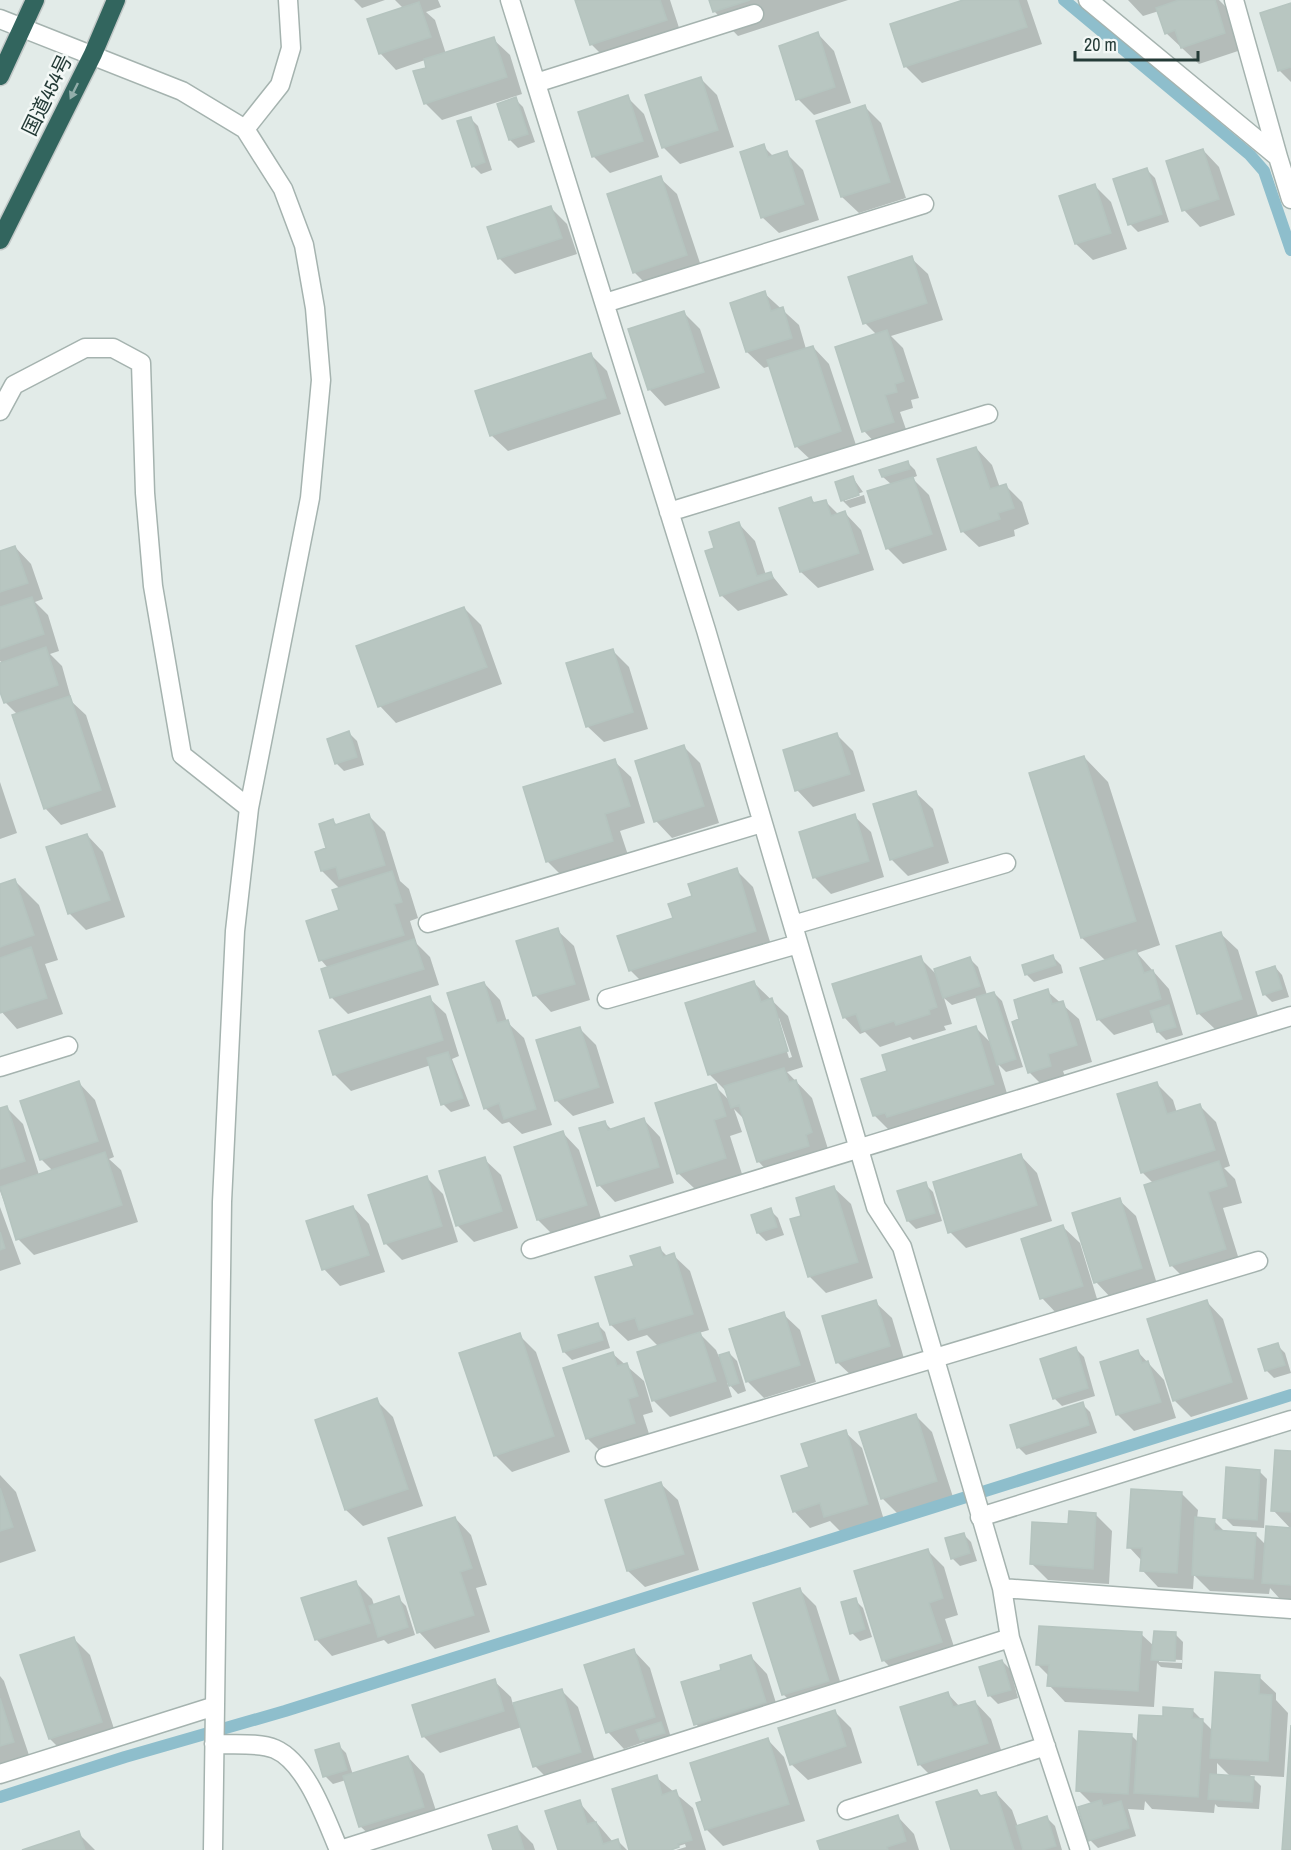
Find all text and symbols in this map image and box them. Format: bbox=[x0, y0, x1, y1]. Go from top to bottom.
scale bar bbox=[1075, 24, 1198, 62]
text: 20 m bbox=[1084, 32, 1117, 57]
street label: 国道454号 bbox=[15, 50, 78, 140]
one-way arrow bbox=[69, 83, 79, 100]

